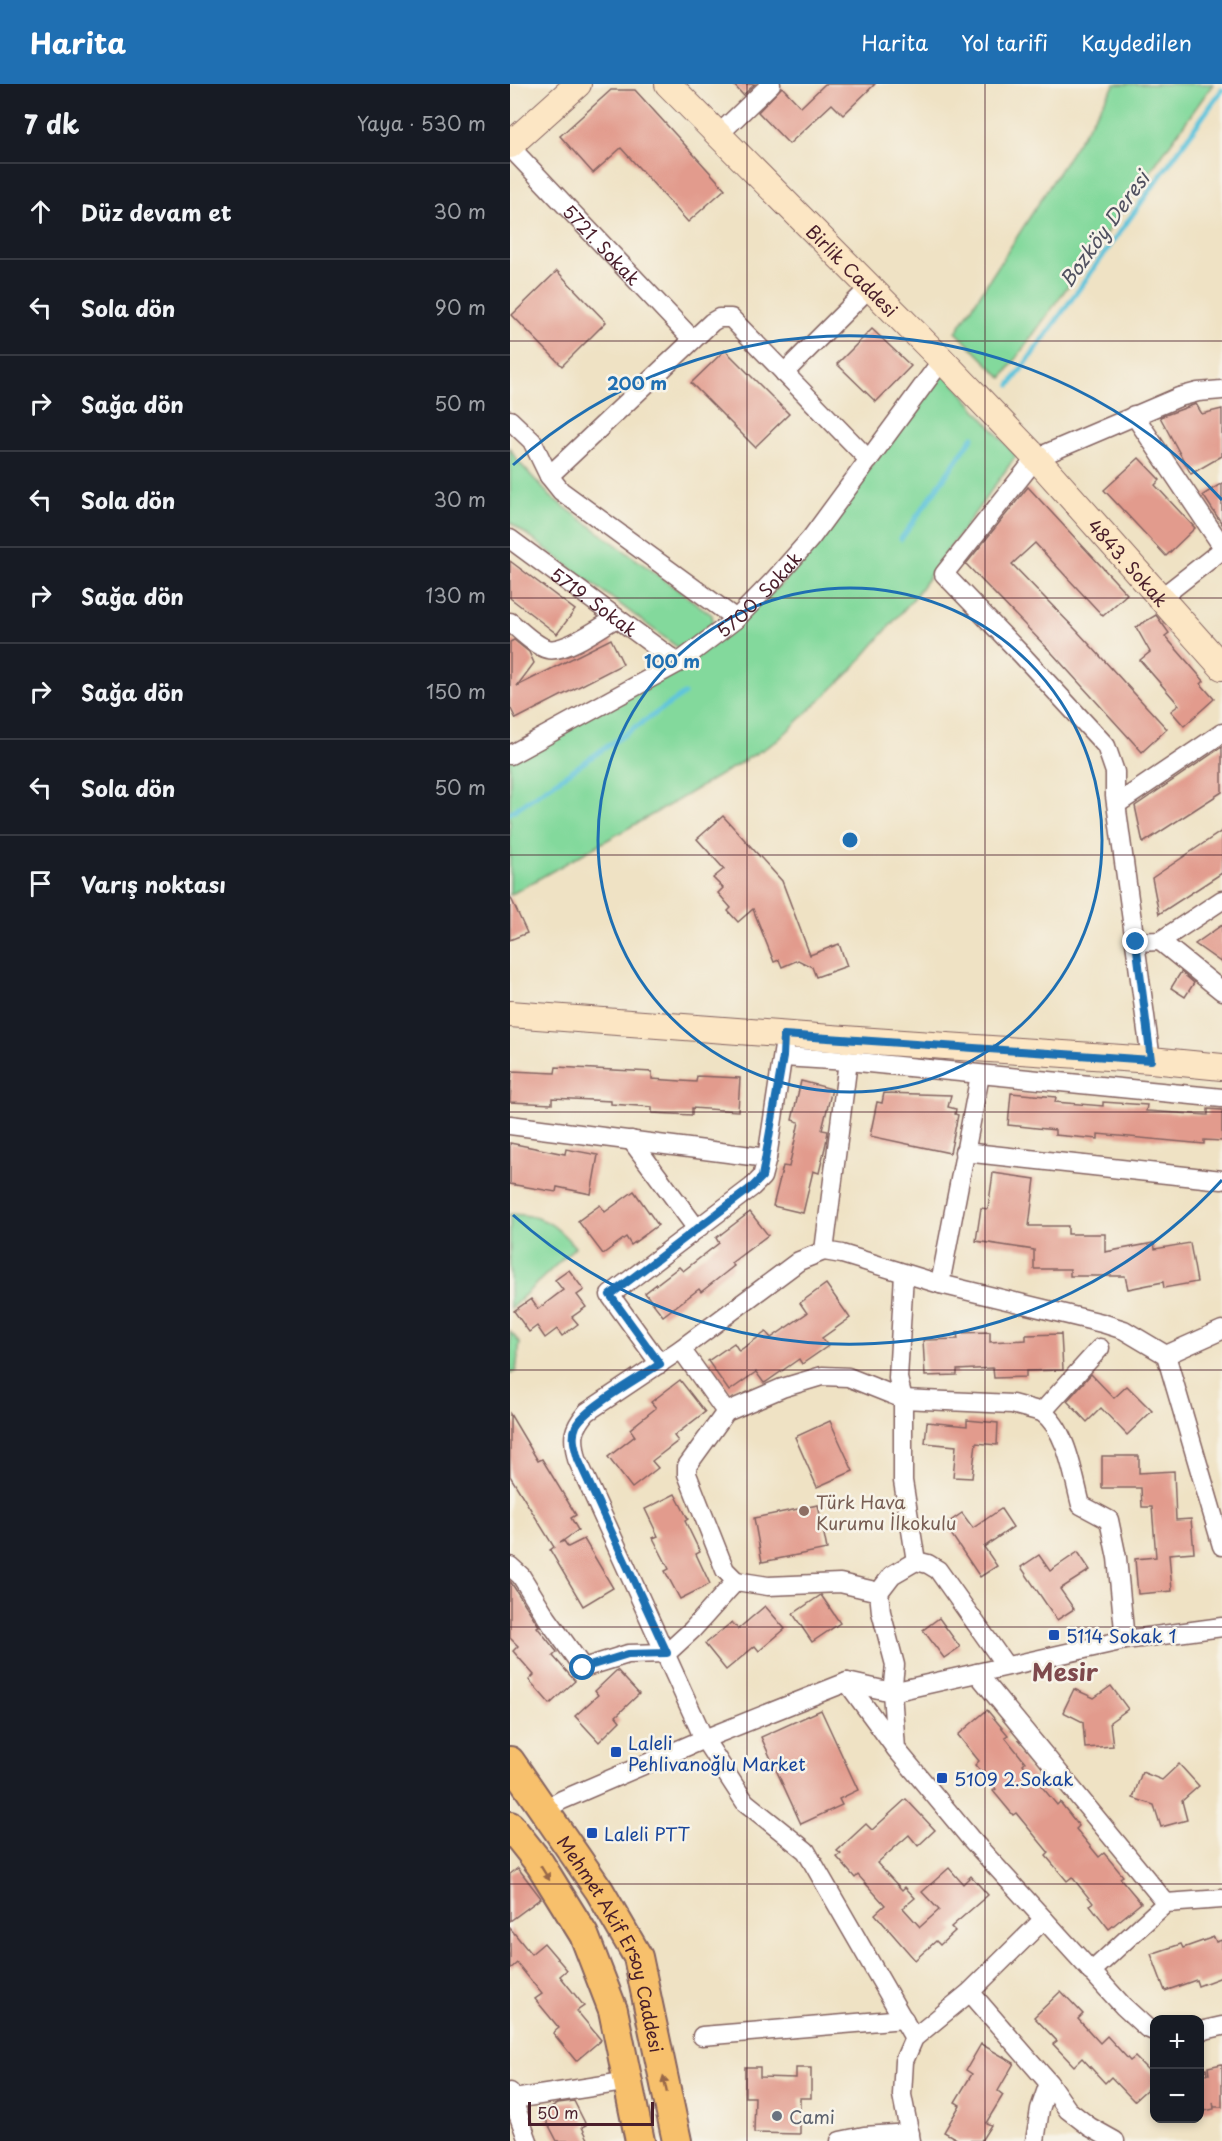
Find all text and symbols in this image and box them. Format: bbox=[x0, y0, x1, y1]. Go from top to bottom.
text: Harita bbox=[30, 21, 126, 64]
text: Harita bbox=[861, 26, 928, 58]
text: Yol tarifi bbox=[961, 26, 1048, 58]
text: Kaydedilen bbox=[1081, 26, 1192, 58]
text: 7 dk bbox=[24, 104, 79, 143]
text: Yaya · 530 m bbox=[357, 108, 486, 138]
water label: Bozköy Deresi bbox=[1052, 162, 1158, 293]
icon: ahead bbox=[24, 195, 57, 228]
text: Düz devam et bbox=[81, 195, 232, 228]
text: 30 m bbox=[433, 196, 486, 226]
street label: 5721. Sokak bbox=[557, 198, 647, 291]
street label: Birlik Caddesi bbox=[801, 218, 905, 322]
icon: left bbox=[24, 291, 57, 324]
text: Sola dön bbox=[81, 291, 175, 324]
text: 90 m bbox=[435, 292, 486, 322]
text: 200 m bbox=[607, 369, 667, 396]
icon: right bbox=[24, 387, 57, 420]
text: Sağa dön bbox=[81, 387, 184, 420]
text: 50 m bbox=[434, 388, 486, 418]
icon: left bbox=[24, 483, 57, 516]
text: Sola dön bbox=[81, 483, 175, 516]
text: 30 m bbox=[433, 484, 486, 514]
street label: 4843. Sokak bbox=[1082, 512, 1175, 612]
street label: 5700. Sokak bbox=[710, 545, 807, 643]
street label: 5719. Sokak bbox=[545, 560, 644, 643]
icon: right bbox=[24, 579, 57, 612]
text: Sağa dön bbox=[81, 579, 184, 612]
text: 130 m bbox=[426, 580, 486, 610]
text: 100 m bbox=[644, 647, 700, 674]
icon: right bbox=[24, 675, 57, 708]
text: Sağa dön bbox=[81, 675, 184, 708]
text: 150 m bbox=[426, 676, 486, 706]
icon: left bbox=[24, 771, 57, 804]
text: Sola dön bbox=[81, 771, 175, 804]
text: 50 m bbox=[434, 772, 486, 802]
centre of rings bbox=[840, 830, 860, 850]
icon: arrive bbox=[24, 867, 57, 900]
text: Varış noktası bbox=[81, 867, 226, 900]
route end bbox=[1122, 928, 1148, 954]
place label: Türk Hava Kurumu İlkokulu bbox=[816, 1488, 957, 1536]
marker: Türk Hava Kurumu İlkokulu bbox=[797, 1504, 811, 1518]
place label: 5114 Sokak 1 bbox=[1066, 1622, 1177, 1649]
marker: 5114 Sokak 1 bbox=[1047, 1628, 1061, 1642]
district label: Mesir bbox=[1032, 1653, 1099, 1689]
route start bbox=[569, 1654, 595, 1680]
place label: Laleli Pehlivanoğlu Market bbox=[628, 1729, 806, 1777]
marker: Laleli Pehlivanoğlu Market bbox=[609, 1745, 623, 1759]
place label: 5109 2.Sokak bbox=[954, 1765, 1074, 1792]
marker: 5109 2.Sokak bbox=[935, 1771, 949, 1785]
place label: Laleli PTT bbox=[604, 1820, 691, 1847]
marker: Laleli PTT bbox=[585, 1826, 599, 1840]
street label: Mehmet Akif Ersoy Caddesi bbox=[551, 1830, 671, 2055]
one-way arrow bbox=[539, 1865, 550, 1881]
map controls bbox=[1150, 2015, 1204, 2123]
button: + bbox=[1150, 2015, 1204, 2069]
button: − bbox=[1150, 2069, 1204, 2123]
one-way arrow bbox=[660, 2074, 669, 2093]
scale bar bbox=[528, 2099, 654, 2126]
text: 50 m bbox=[537, 2100, 578, 2124]
place label: Cami bbox=[789, 2103, 835, 2130]
marker: Cami bbox=[770, 2109, 784, 2123]

